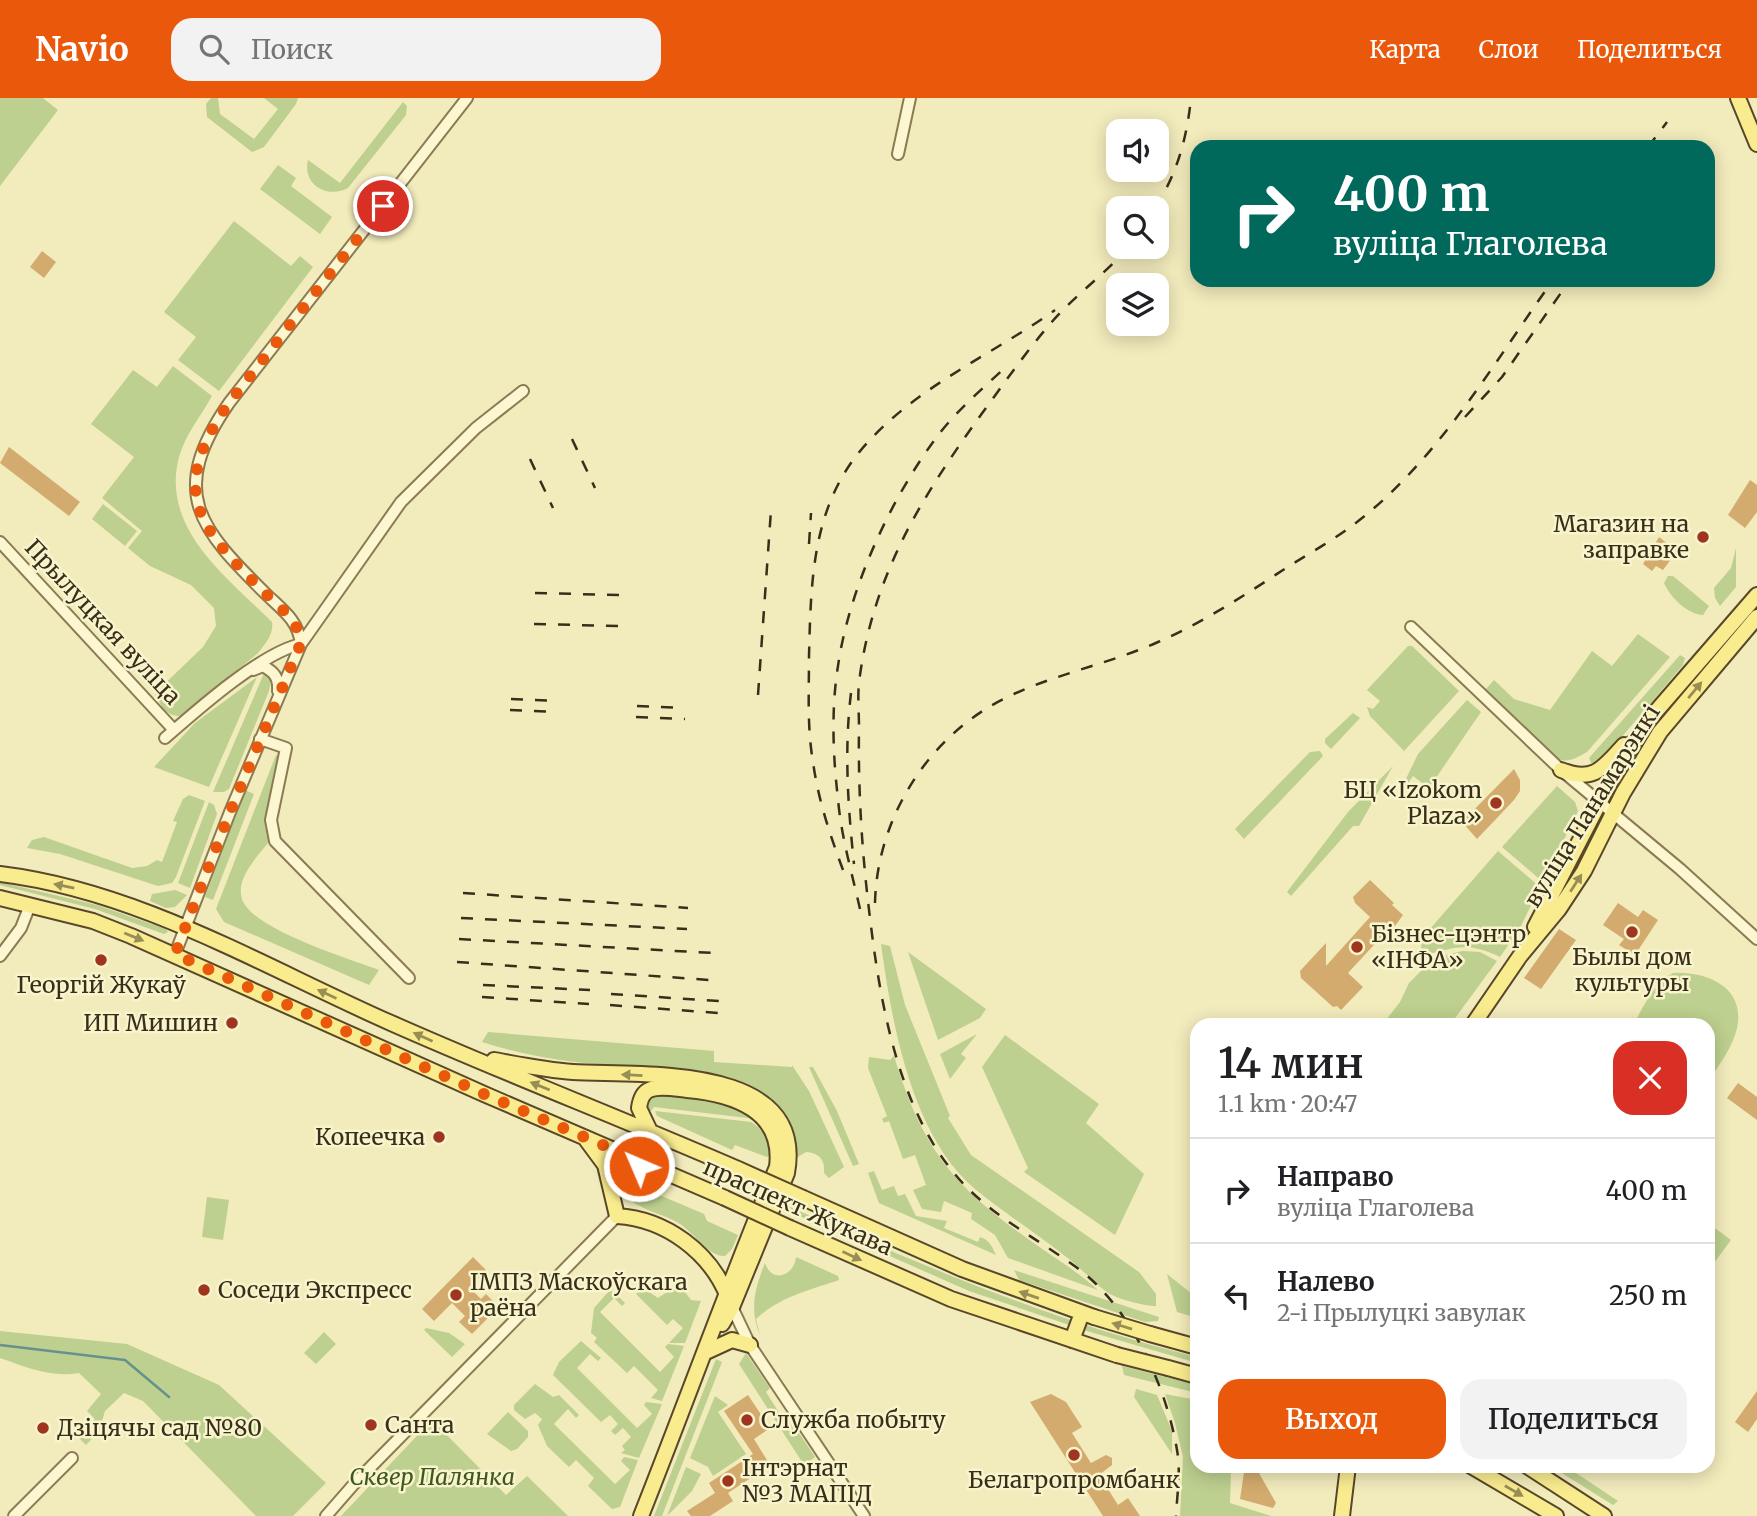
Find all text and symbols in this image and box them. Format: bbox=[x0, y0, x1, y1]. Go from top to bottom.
search box bbox=[171, 18, 661, 81]
text: Navio bbox=[35, 29, 129, 70]
icon: search bbox=[195, 30, 233, 68]
text: Поиск bbox=[251, 33, 333, 66]
text: Карта bbox=[1369, 34, 1441, 65]
text: Слои bbox=[1479, 34, 1539, 65]
text: Поделиться bbox=[1577, 34, 1722, 65]
map controls bbox=[1106, 119, 1169, 336]
button: sound bbox=[1106, 119, 1169, 182]
text: 400 m bbox=[1333, 163, 1490, 224]
icon: right bbox=[1218, 168, 1309, 259]
pin bbox=[353, 176, 413, 236]
icon: arrive bbox=[364, 187, 402, 225]
button: search bbox=[1106, 196, 1169, 259]
text: вуліца Глаголева bbox=[1333, 224, 1608, 264]
button: layers bbox=[1106, 273, 1169, 336]
place label: Магазин на заправке bbox=[1553, 509, 1689, 564]
marker: Магазин на заправке bbox=[1695, 529, 1711, 545]
street label: Прылуцкая вуліца bbox=[19, 533, 188, 710]
one-way arrow bbox=[1687, 681, 1702, 698]
street label: вуліца Панамарэнкі bbox=[1517, 699, 1666, 912]
place label: БЦ «Izokom Plaza» bbox=[1343, 775, 1482, 830]
marker: БЦ «Izokom Plaza» bbox=[1488, 795, 1504, 811]
one-way arrow bbox=[1570, 873, 1583, 892]
one-way arrow bbox=[53, 880, 75, 891]
place label: Бізнес-цэнтр «ІНФА» bbox=[1371, 919, 1526, 974]
marker: Былы дом культуры bbox=[1624, 924, 1640, 940]
one-way arrow bbox=[124, 932, 145, 943]
marker: Бізнес-цэнтр «ІНФА» bbox=[1349, 939, 1365, 955]
place label: Былы дом культуры bbox=[1572, 942, 1692, 997]
marker: Георгій Жукаў bbox=[93, 952, 109, 968]
place label: Георгій Жукаў bbox=[16, 970, 186, 999]
one-way arrow bbox=[316, 988, 337, 999]
place label: ИП Мишин bbox=[83, 1008, 218, 1037]
marker: ИП Мишин bbox=[224, 1015, 240, 1031]
one-way arrow bbox=[413, 1031, 434, 1042]
text: 14 мин bbox=[1218, 1037, 1364, 1089]
button: close bbox=[1613, 1041, 1687, 1115]
one-way arrow bbox=[620, 1069, 642, 1080]
one-way arrow bbox=[530, 1080, 551, 1091]
text: 1.1 km · 20:47 bbox=[1218, 1089, 1357, 1118]
place label: Копеечка bbox=[315, 1122, 425, 1151]
marker: Копеечка bbox=[431, 1129, 447, 1145]
position arrow bbox=[602, 1129, 676, 1203]
street label: праспект Жукава bbox=[699, 1152, 897, 1261]
text: Направо bbox=[1277, 1160, 1394, 1193]
icon: right bbox=[1218, 1172, 1256, 1210]
text: 400 m bbox=[1606, 1174, 1687, 1207]
text: вуліца Глаголева bbox=[1277, 1193, 1474, 1222]
one-way arrow bbox=[842, 1250, 862, 1262]
text: Налево bbox=[1277, 1265, 1375, 1298]
place label: ІМПЗ Маскоўскага раёна bbox=[470, 1267, 688, 1322]
place label: Соседи Экспресс bbox=[218, 1275, 412, 1304]
icon: left bbox=[1218, 1277, 1256, 1315]
text: 250 m bbox=[1609, 1279, 1687, 1312]
marker: Соседи Экспресс bbox=[196, 1282, 212, 1298]
marker: ІМПЗ Маскоўскага раёна bbox=[448, 1287, 464, 1303]
one-way arrow bbox=[1019, 1289, 1040, 1300]
text: 2-і Прылуцкі завулак bbox=[1277, 1298, 1526, 1327]
one-way arrow bbox=[1111, 1320, 1132, 1330]
button: Выход bbox=[1218, 1379, 1446, 1459]
button: Поделиться bbox=[1460, 1379, 1687, 1459]
place label: Служба побыту bbox=[761, 1405, 946, 1434]
place label: Санта bbox=[385, 1410, 454, 1439]
marker: Служба побыту bbox=[739, 1412, 755, 1428]
place label: Дзіцячы сад №80 bbox=[57, 1413, 262, 1442]
marker: Санта bbox=[363, 1417, 379, 1433]
marker: Дзіцячы сад №80 bbox=[35, 1420, 51, 1436]
marker: Белагропромбанк bbox=[1066, 1447, 1082, 1463]
place label: Інтэрнат №3 МАПІД bbox=[742, 1453, 872, 1508]
park label: Сквер Палянка bbox=[349, 1462, 515, 1491]
place label: Белагропромбанк bbox=[968, 1465, 1181, 1494]
marker: Інтэрнат №3 МАПІД bbox=[720, 1473, 736, 1489]
one-way arrow bbox=[1504, 1484, 1523, 1497]

